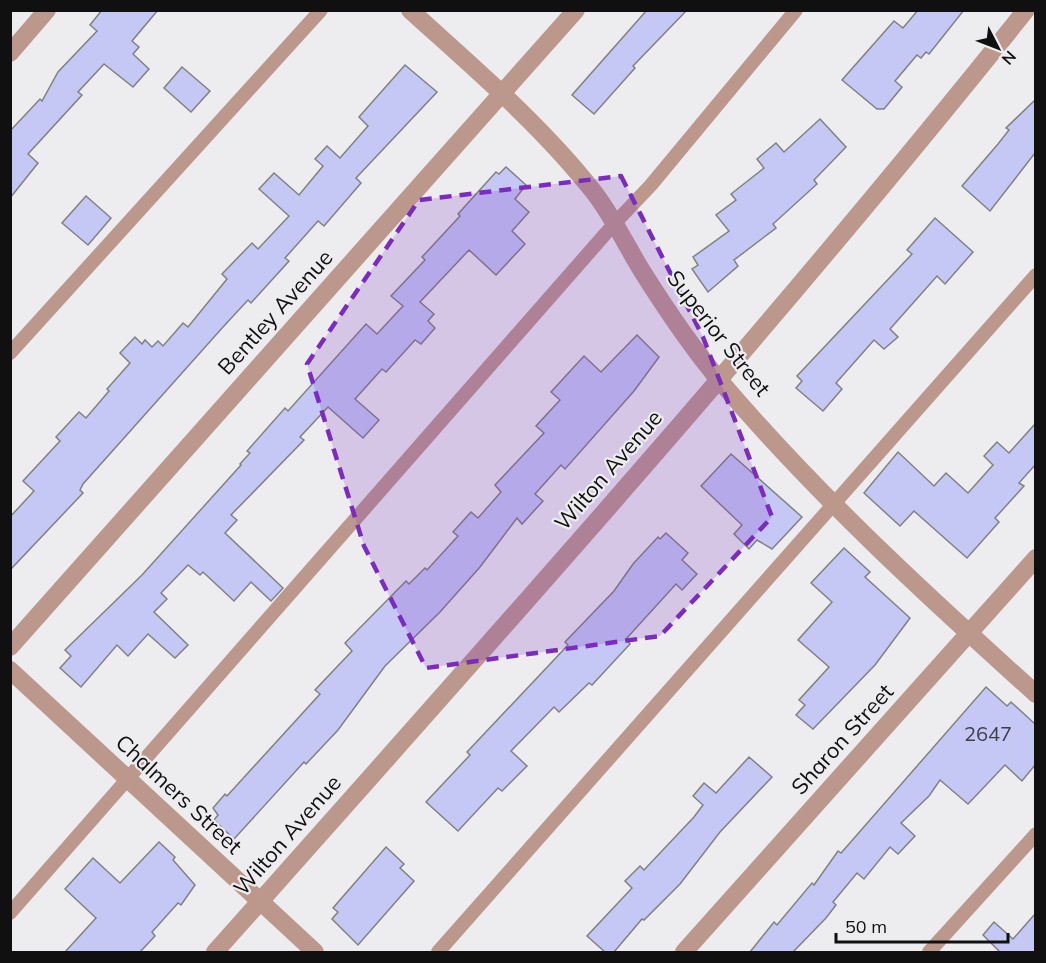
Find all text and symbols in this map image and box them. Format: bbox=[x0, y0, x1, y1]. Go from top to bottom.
north arrow bbox=[968, 18, 1028, 78]
text: N bbox=[998, 47, 1021, 69]
street label: Bentley Avenue bbox=[212, 244, 338, 380]
street label: Superior Street bbox=[661, 265, 777, 402]
street label: Wilton Avenue bbox=[548, 404, 668, 536]
street label: Sharon Street bbox=[785, 678, 899, 800]
house number: 2647 bbox=[964, 721, 1012, 746]
street label: Chalmers Street bbox=[110, 728, 248, 860]
street label: Wilton Avenue bbox=[227, 769, 347, 901]
scale bar bbox=[836, 906, 1008, 944]
text: 50 m bbox=[845, 915, 887, 938]

